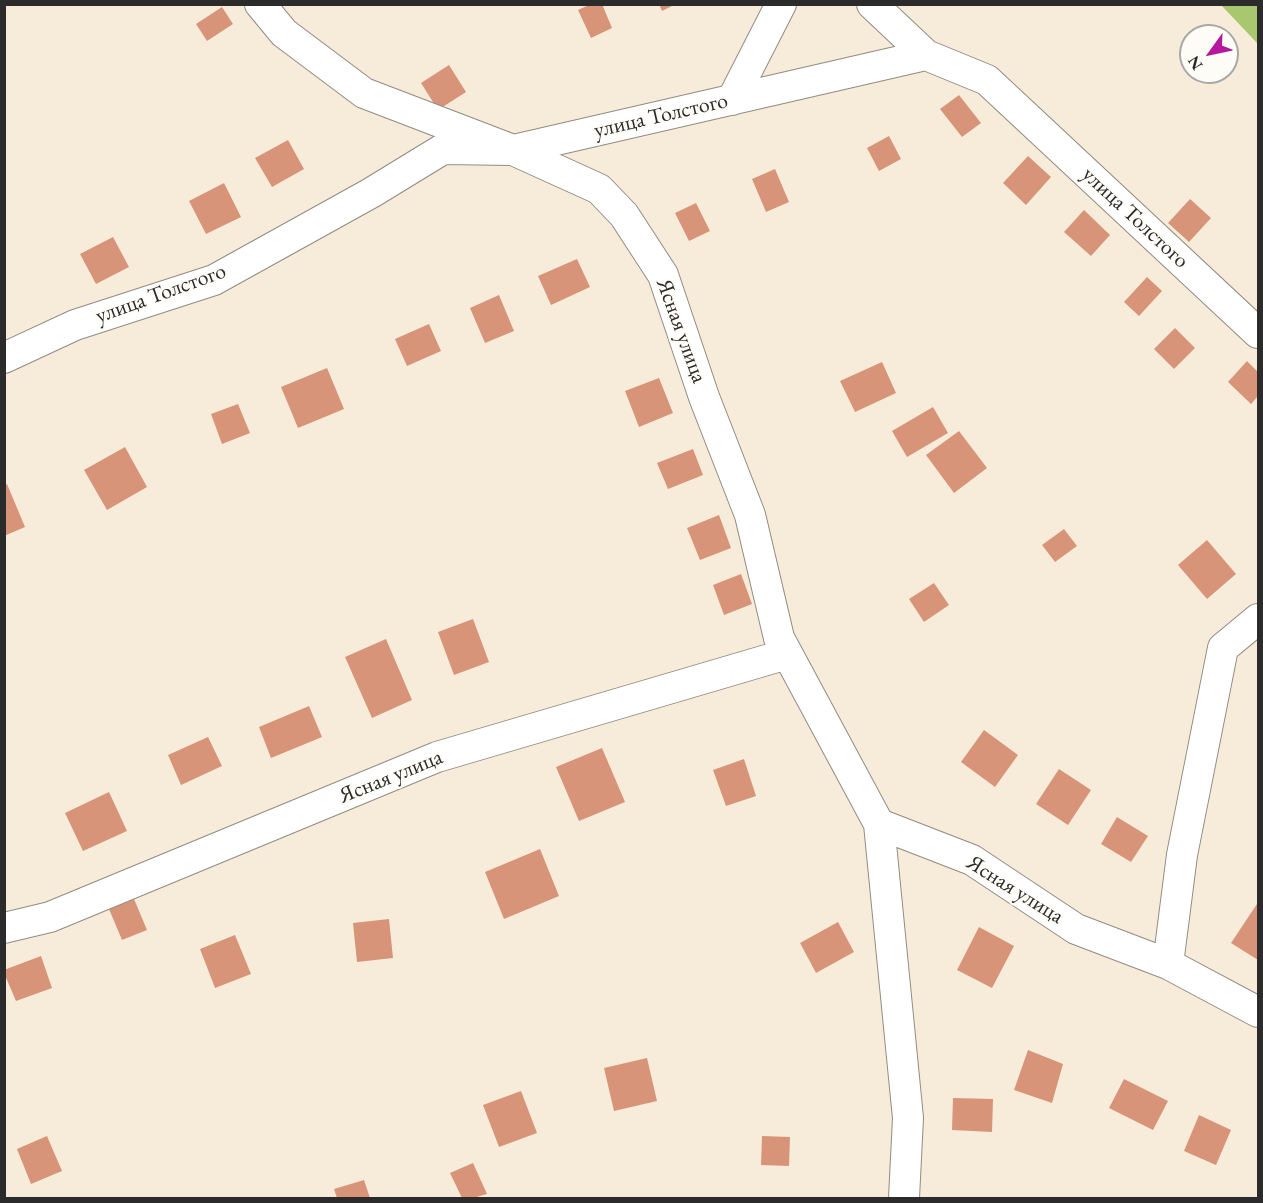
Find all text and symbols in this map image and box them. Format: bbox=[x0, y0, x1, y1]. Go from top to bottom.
north arrow bbox=[1179, 24, 1239, 84]
text: N bbox=[1183, 52, 1207, 74]
street label: улица Толстого bbox=[591, 88, 731, 144]
street label: улица Толстого bbox=[1076, 162, 1194, 274]
street label: улица Толстого bbox=[92, 258, 230, 330]
street label: Ясная улица bbox=[650, 275, 712, 387]
street label: Ясная улица bbox=[335, 744, 447, 810]
street label: Ясная улица bbox=[962, 850, 1068, 930]

